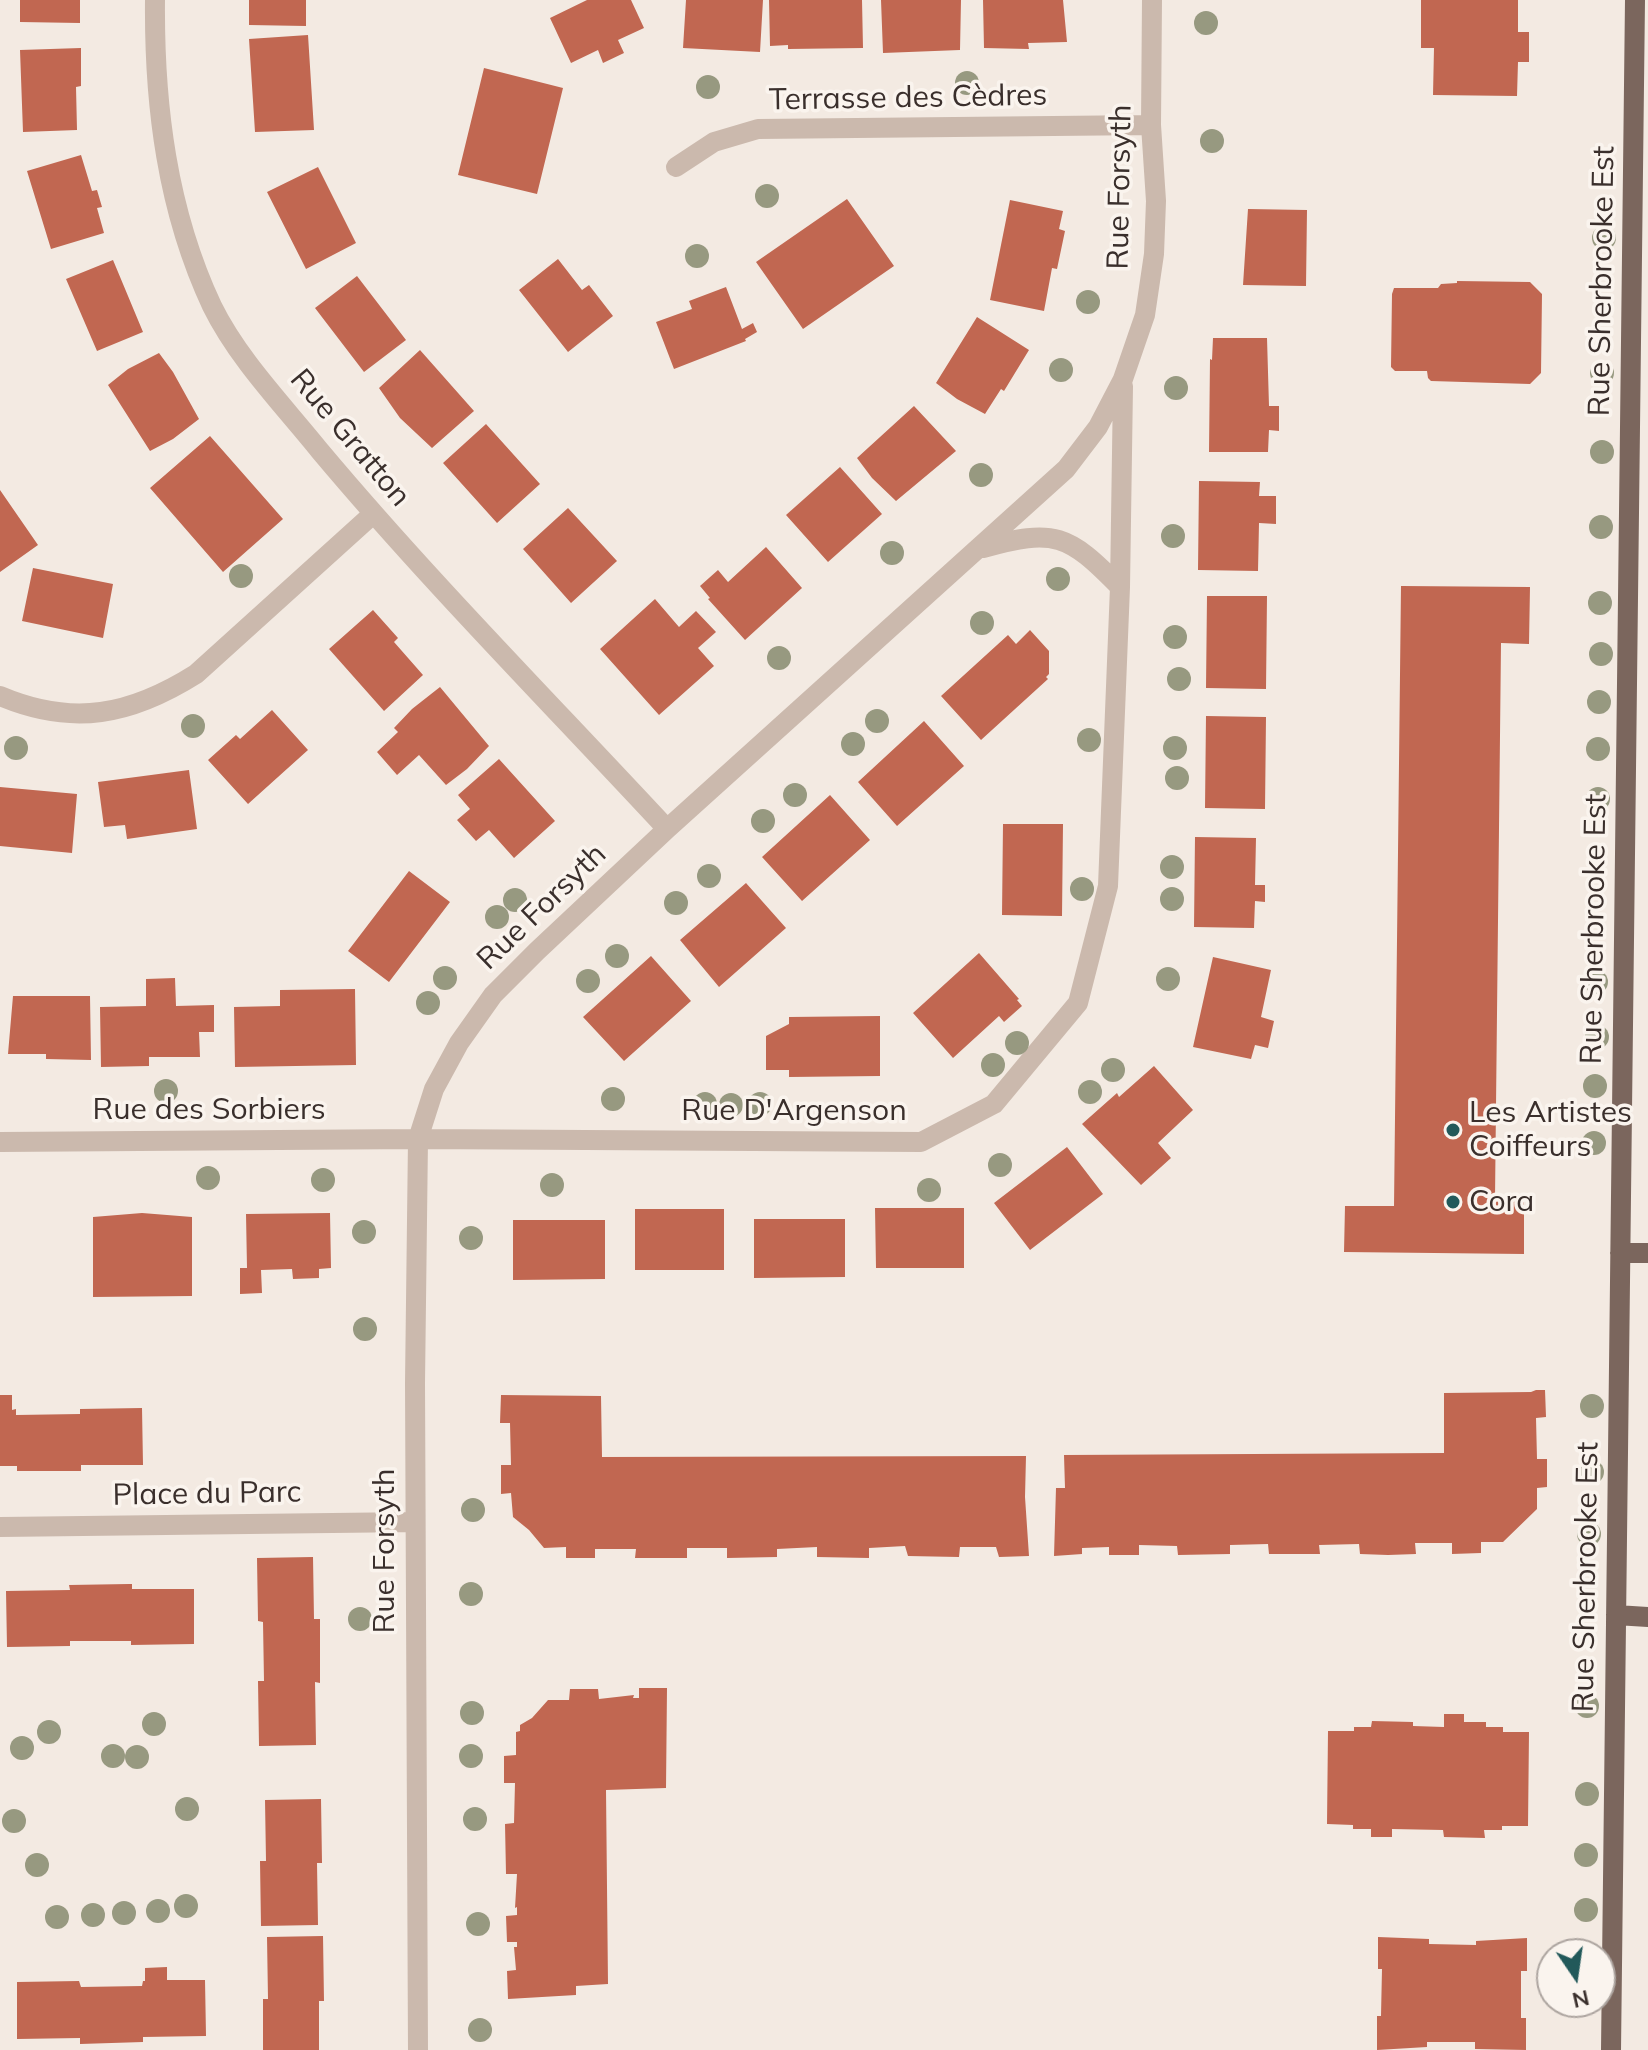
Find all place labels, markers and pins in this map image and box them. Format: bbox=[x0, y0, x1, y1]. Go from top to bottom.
place label: Les Artistes Coiffeurs bbox=[1469, 1095, 1632, 1166]
marker: Les Artistes Coiffeurs bbox=[1444, 1121, 1462, 1139]
place label: Cora bbox=[1469, 1184, 1534, 1220]
marker: Cora bbox=[1444, 1193, 1462, 1211]

